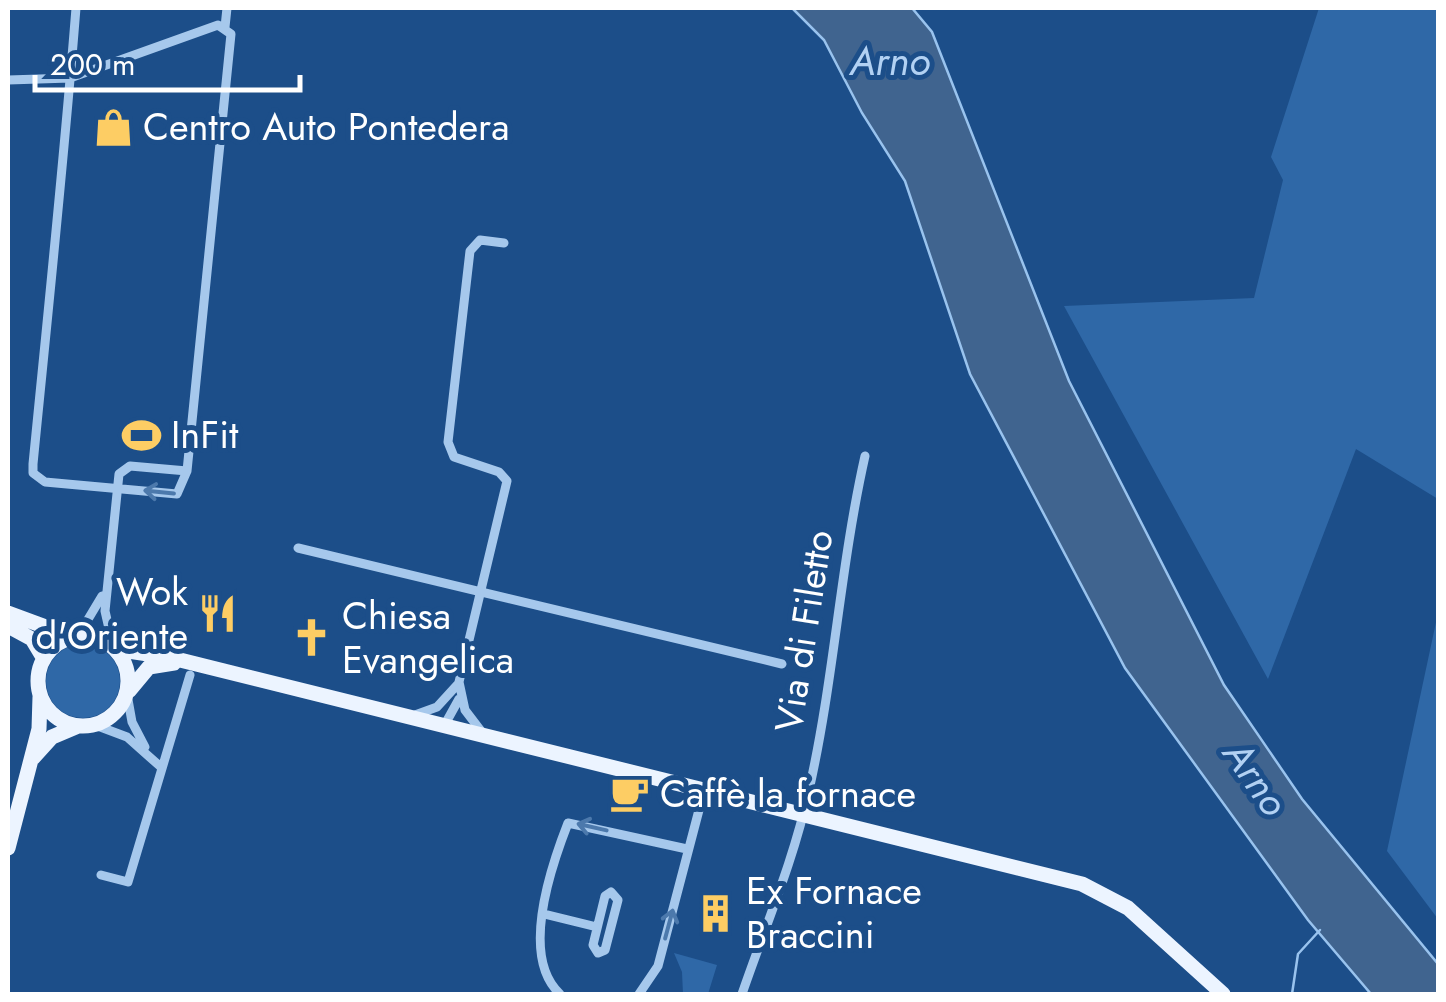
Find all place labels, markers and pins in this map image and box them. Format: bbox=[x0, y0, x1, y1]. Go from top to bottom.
place label: Centro Auto Pontedera bbox=[143, 99, 509, 154]
shop icon: Centro Auto Pontedera bbox=[92, 106, 134, 148]
place label: InFit bbox=[171, 407, 238, 462]
sports icon: InFit bbox=[120, 414, 162, 456]
place label: Wok d'Oriente bbox=[36, 564, 188, 663]
place label: Chiesa Evangelica bbox=[342, 588, 514, 687]
restaurant icon: Wok d'Oriente bbox=[197, 593, 239, 635]
church icon: Chiesa Evangelica bbox=[291, 617, 333, 659]
place label: Caffè la fornace bbox=[660, 766, 916, 821]
cafe icon: Caffè la fornace bbox=[609, 773, 651, 815]
place label: Ex Fornace Braccini bbox=[746, 863, 922, 962]
building icon: Ex Fornace Braccini bbox=[695, 892, 737, 934]

